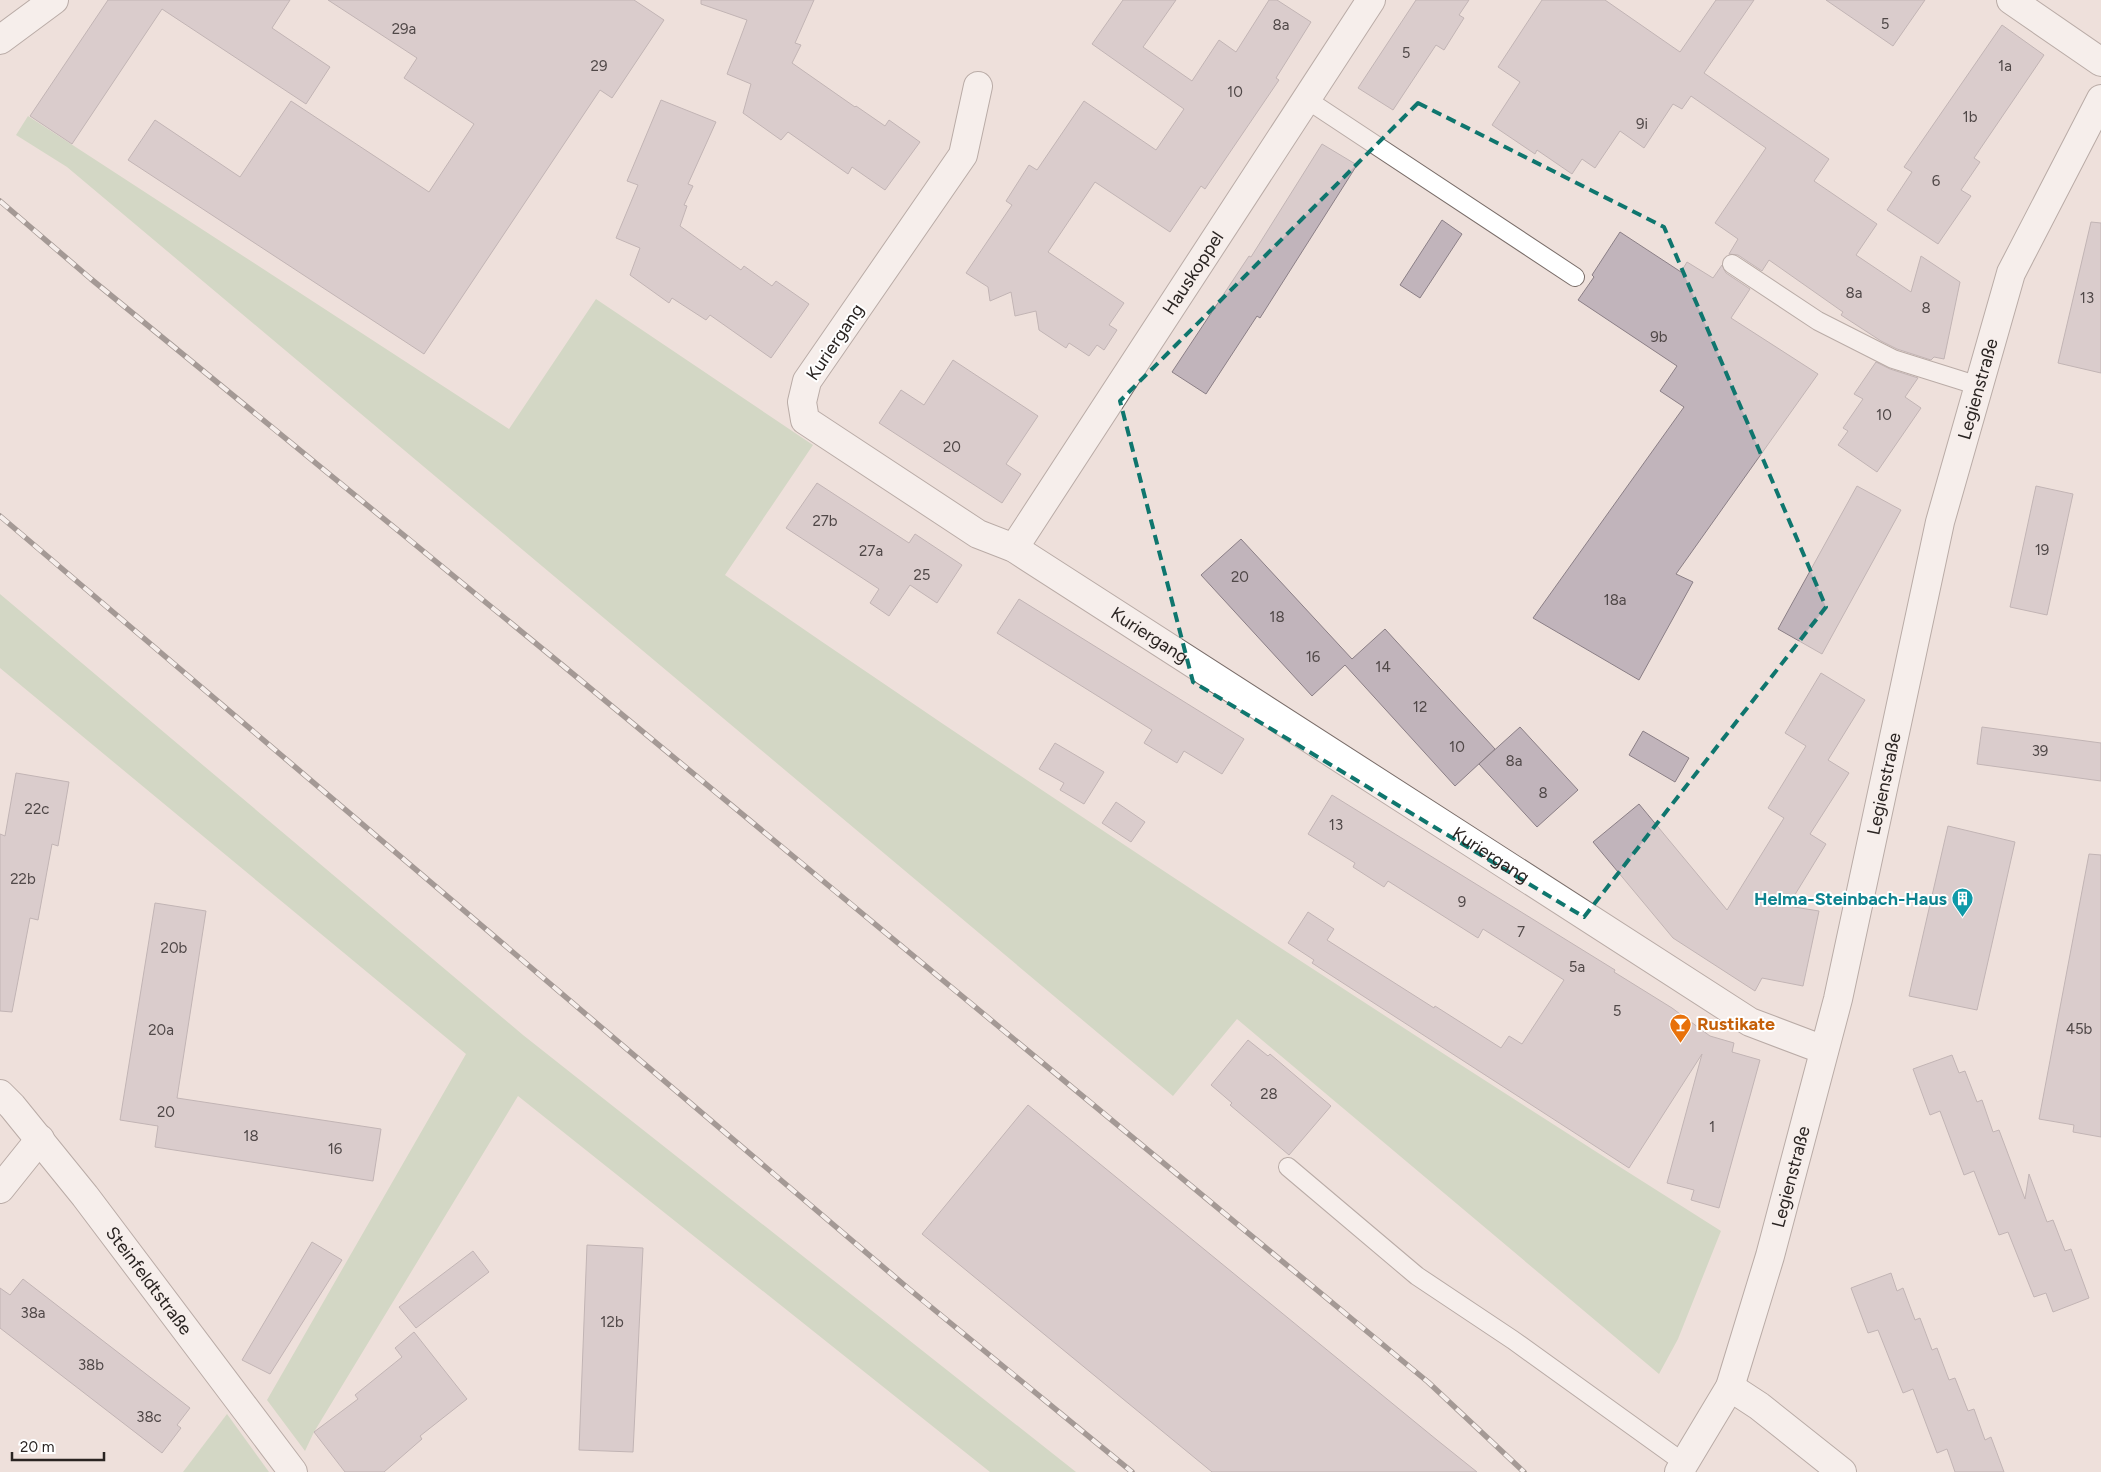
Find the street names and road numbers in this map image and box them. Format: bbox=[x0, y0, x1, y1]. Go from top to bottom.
street label: Hauskoppel bbox=[1158, 227, 1228, 319]
street label: Kuriergang bbox=[801, 300, 869, 384]
street label: Legienstraße bbox=[1953, 336, 2003, 442]
street label: Kuriergang bbox=[1107, 602, 1192, 668]
street label: Legienstraße bbox=[1862, 730, 1906, 837]
street label: Kuriergang bbox=[1448, 822, 1534, 888]
street label: Legienstraße bbox=[1767, 1123, 1815, 1230]
street label: Steinfeldtstraße bbox=[101, 1222, 197, 1339]

